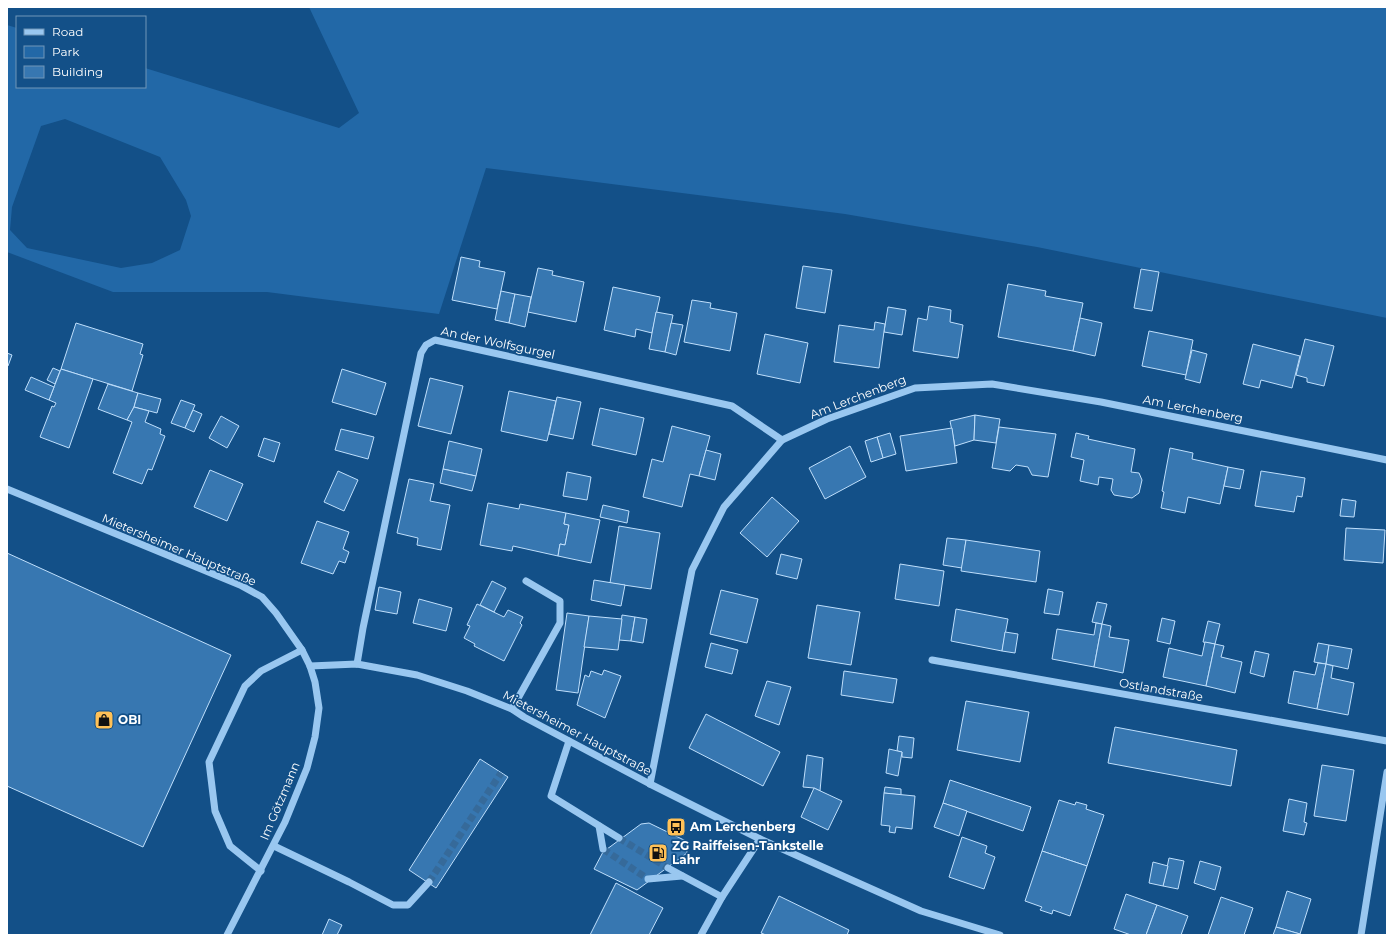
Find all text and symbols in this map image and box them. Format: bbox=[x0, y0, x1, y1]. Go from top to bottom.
legend bbox=[16, 16, 146, 88]
text: Road bbox=[52, 24, 83, 39]
text: Park bbox=[52, 44, 80, 59]
text: Building bbox=[52, 64, 103, 79]
street label: An der Wolfsgurgel bbox=[440, 323, 556, 362]
street label: Am Lerchenberg bbox=[808, 371, 908, 422]
street label: Am Lerchenberg bbox=[1142, 391, 1244, 426]
street label: Mietersheimer Hauptstraße bbox=[100, 510, 259, 589]
street label: Ostlandstraße bbox=[1118, 675, 1204, 704]
street label: Mietersheimer Hauptstraße bbox=[500, 687, 654, 778]
shop icon: OBI bbox=[93, 709, 115, 731]
place label: OBI bbox=[118, 712, 141, 727]
street label: Im Götzmann bbox=[256, 760, 303, 842]
bus stop icon: Am Lerchenberg bbox=[665, 816, 687, 838]
place label: Am Lerchenberg bbox=[689, 819, 796, 834]
place label: ZG Raiffeisen-Tankstelle Lahr bbox=[672, 838, 824, 867]
fuel station icon: ZG Raiffeisen-Tankstelle Lahr bbox=[647, 842, 669, 864]

